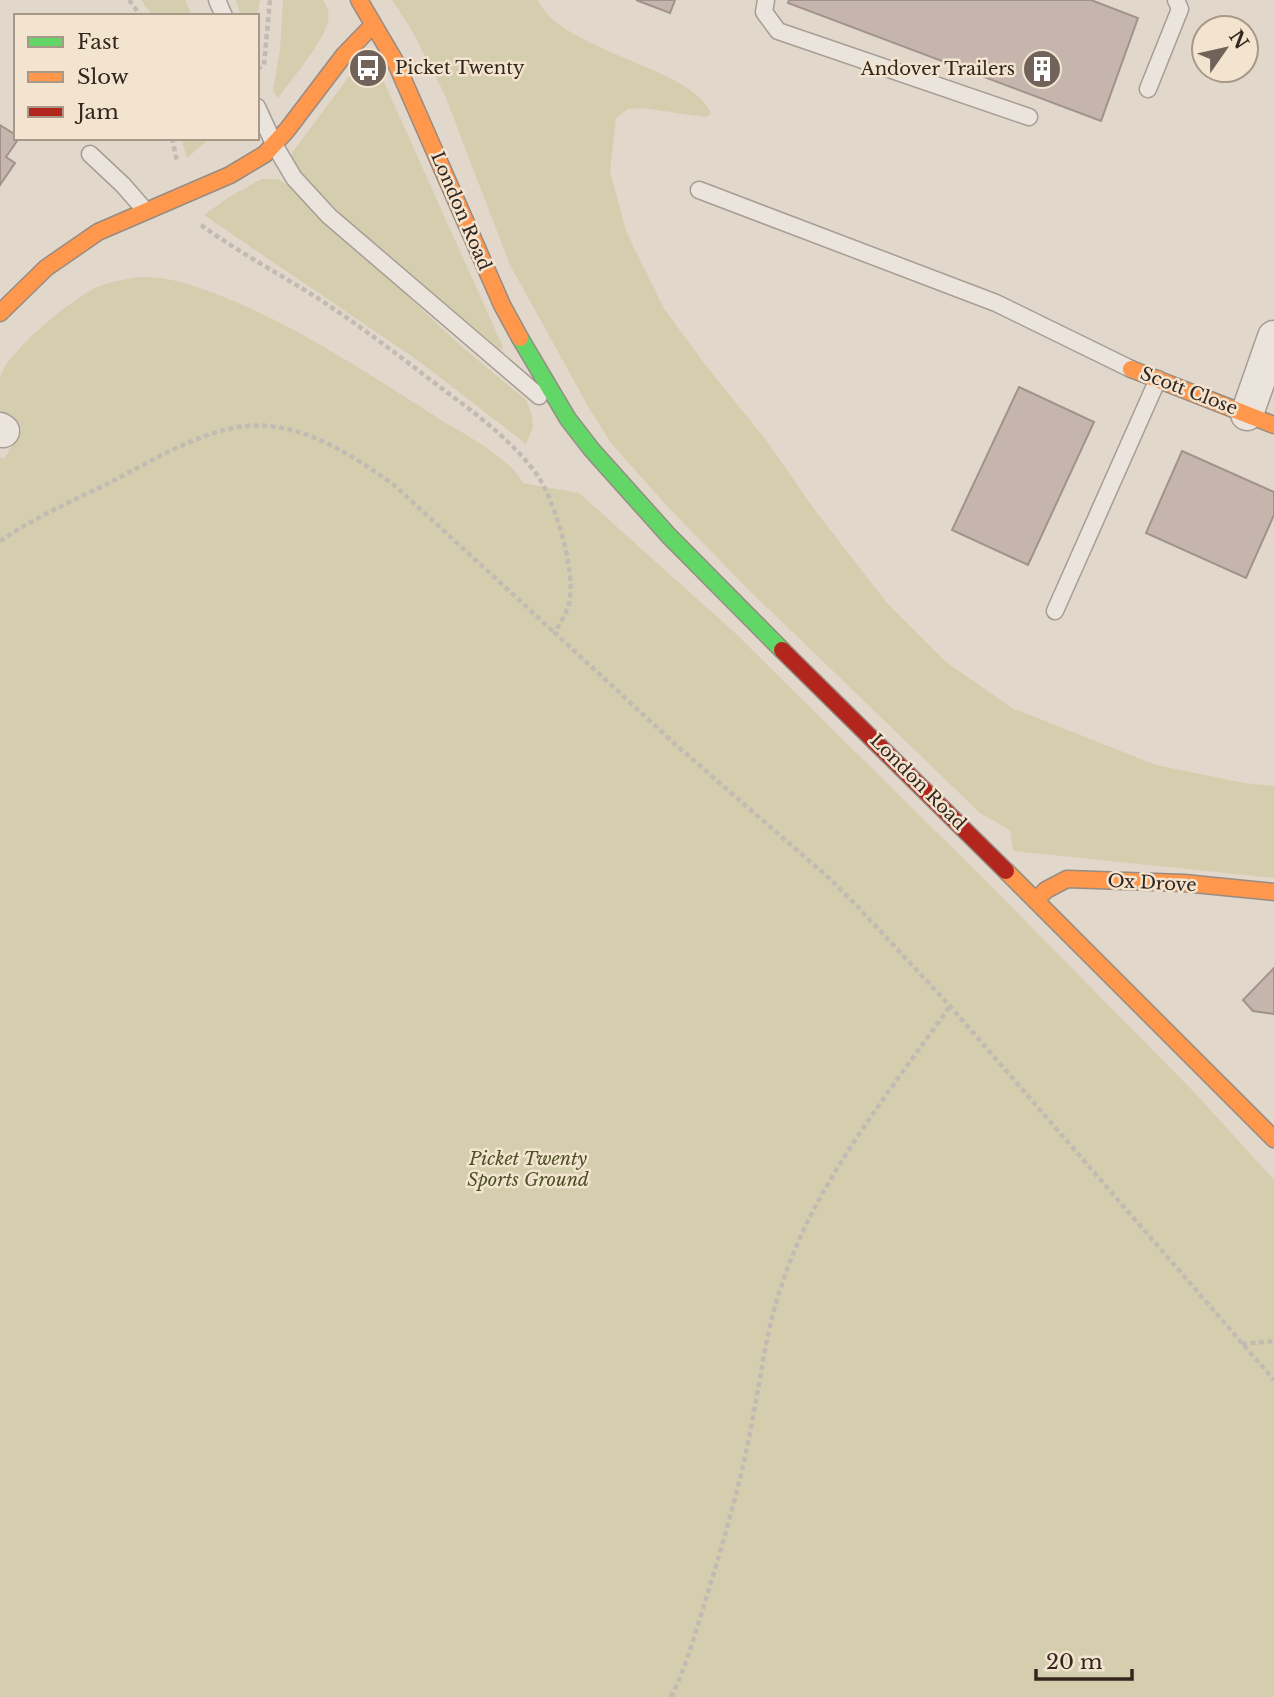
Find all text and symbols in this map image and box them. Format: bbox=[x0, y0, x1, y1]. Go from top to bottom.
legend bbox=[14, 14, 259, 140]
north arrow bbox=[1190, 14, 1260, 84]
text: N bbox=[1224, 26, 1253, 54]
text: Fast bbox=[77, 29, 119, 55]
bus stop icon: Picket Twenty bbox=[347, 47, 389, 89]
building icon: Andover Trailers bbox=[1021, 48, 1063, 90]
place label: Picket Twenty bbox=[395, 57, 525, 79]
place label: Andover Trailers bbox=[860, 58, 1015, 80]
text: Slow bbox=[77, 64, 129, 90]
text: Jam bbox=[74, 99, 119, 125]
street label: London Road bbox=[426, 148, 496, 274]
street label: Scott Close bbox=[1137, 362, 1241, 420]
street label: London Road bbox=[865, 729, 971, 835]
street label: Ox Drove bbox=[1107, 870, 1197, 896]
park label: Picket Twenty Sports Ground bbox=[467, 1148, 589, 1191]
scale bar bbox=[1036, 1638, 1132, 1682]
text: 20 m bbox=[1046, 1649, 1103, 1675]

